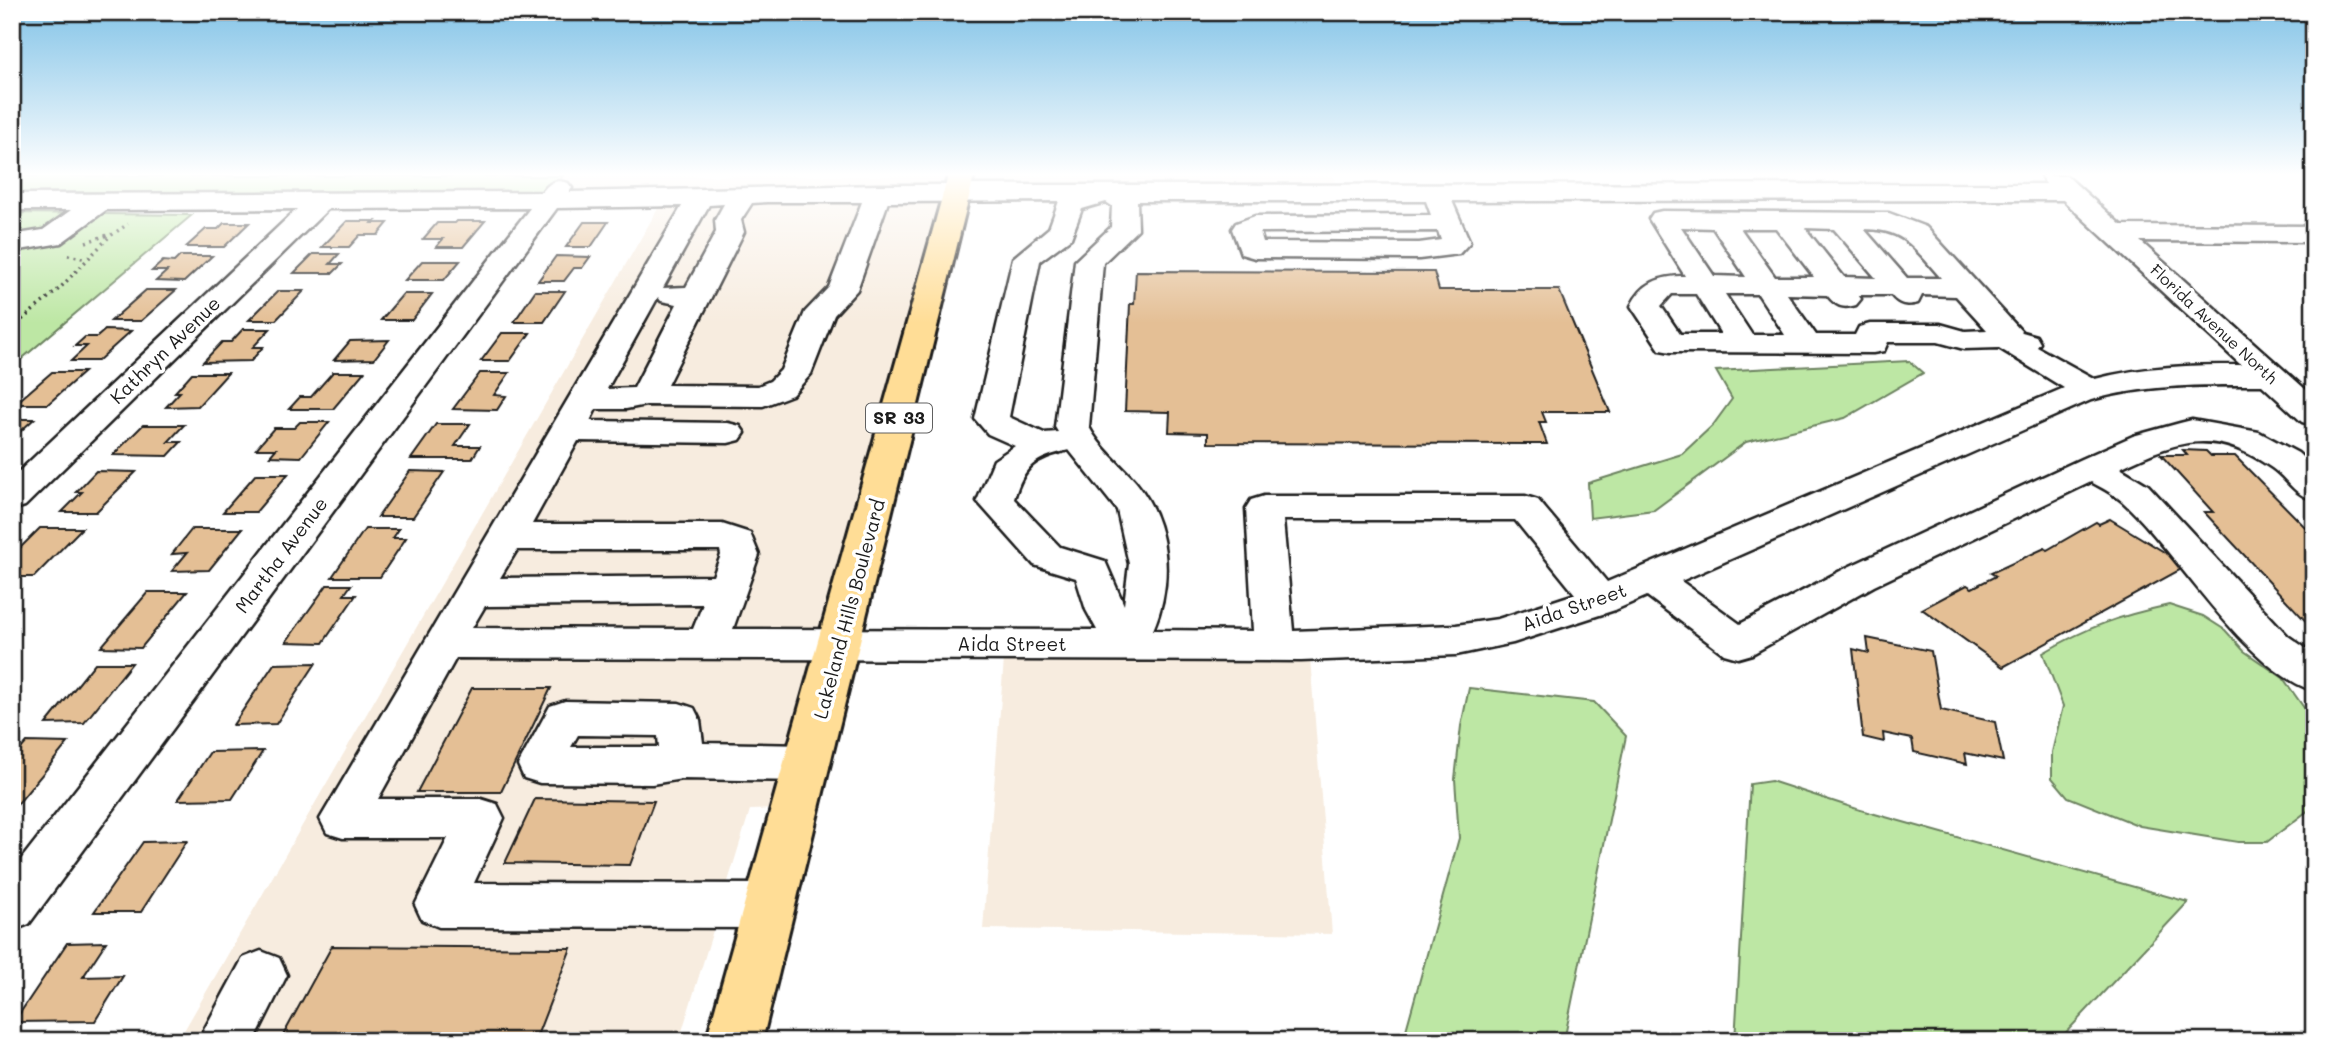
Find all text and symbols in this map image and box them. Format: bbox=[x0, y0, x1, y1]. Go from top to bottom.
street label: Florida Avenue North bbox=[2146, 259, 2282, 388]
street label: Kathryn Avenue bbox=[104, 291, 225, 409]
road number: SR 33 bbox=[866, 404, 932, 432]
street label: Martha Avenue bbox=[229, 492, 332, 618]
street label: Lakeland Hills Boulevard bbox=[807, 496, 890, 722]
street label: Aida Street bbox=[1518, 577, 1630, 636]
street label: Aida Street bbox=[957, 631, 1067, 656]

